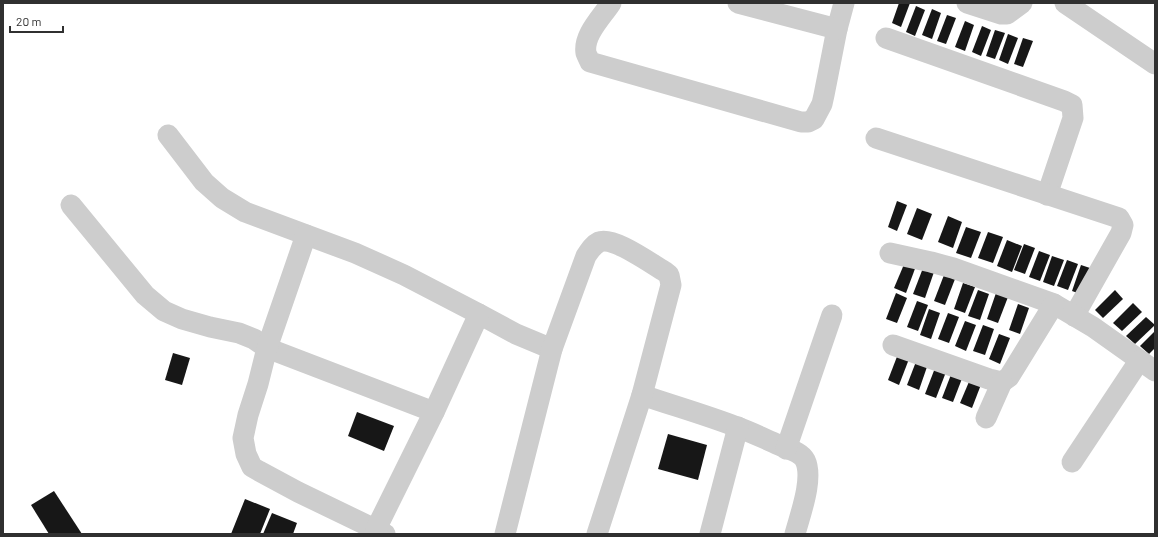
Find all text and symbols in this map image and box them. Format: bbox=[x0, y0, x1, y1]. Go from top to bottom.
scale bar bbox=[10, 8, 63, 34]
text: 20 m bbox=[16, 14, 42, 28]

